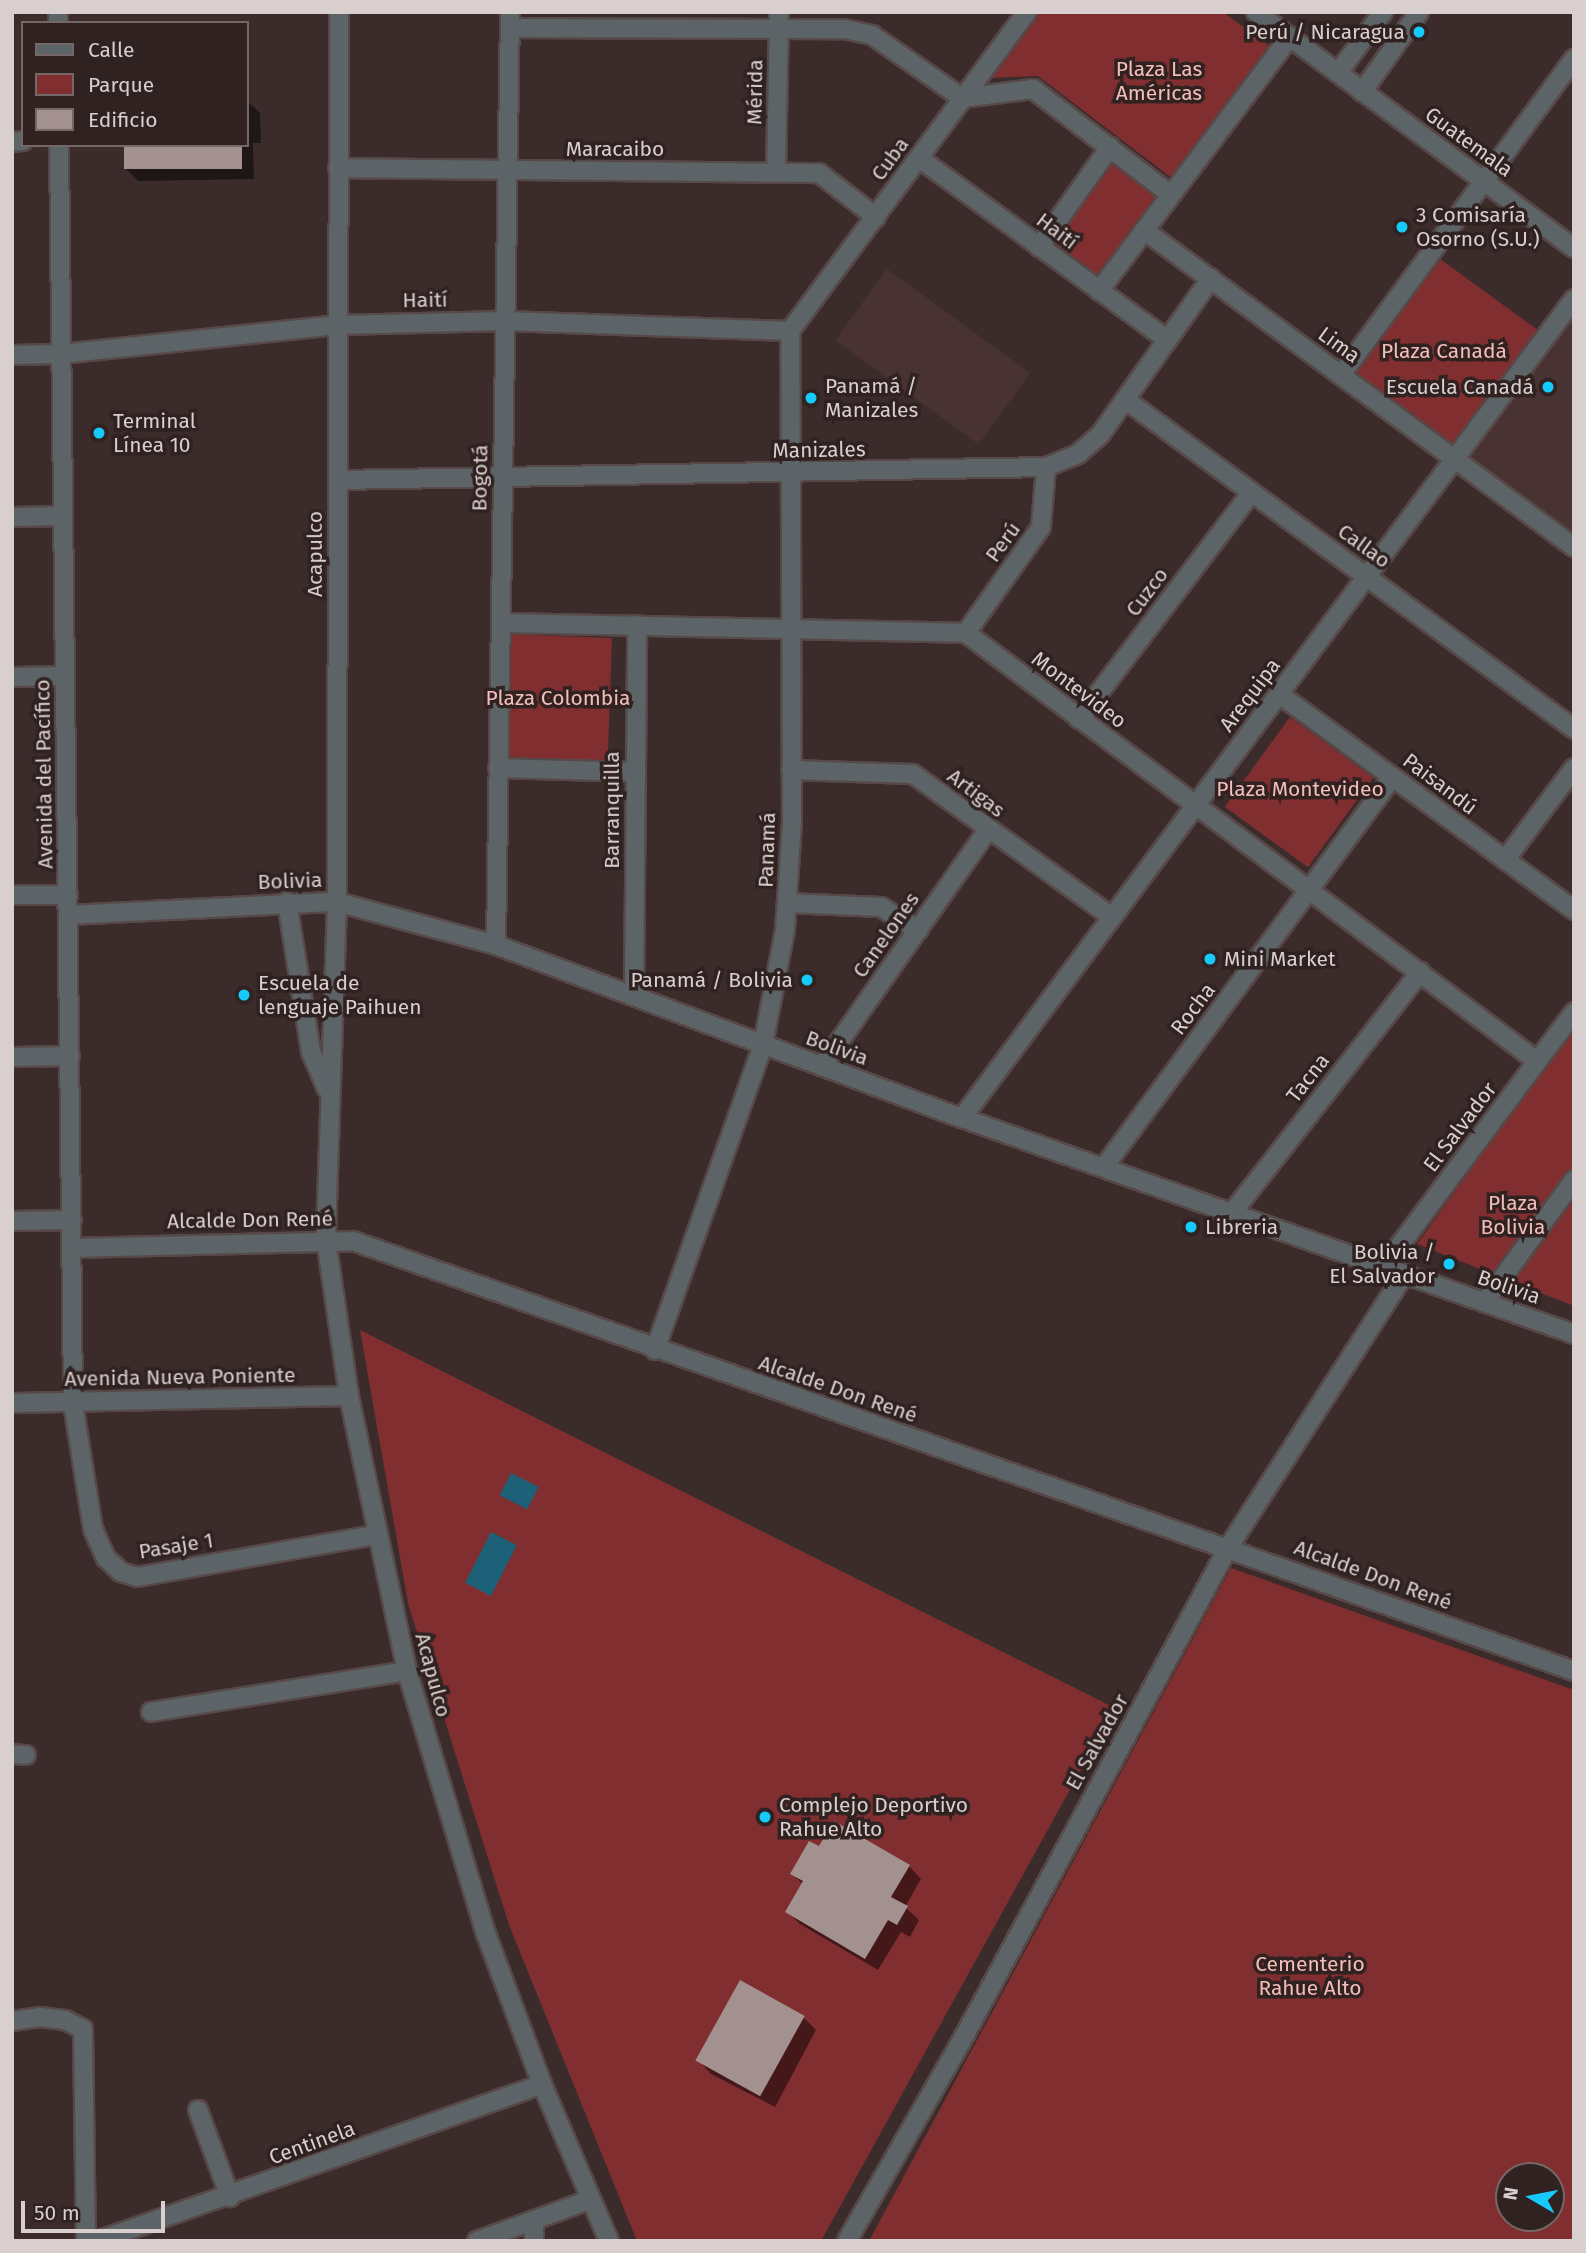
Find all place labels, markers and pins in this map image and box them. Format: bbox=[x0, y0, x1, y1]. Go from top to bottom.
place label: Perú / Nicaragua bbox=[1245, 19, 1405, 45]
marker: Perú / Nicaragua bbox=[1411, 24, 1427, 40]
place label: 3 Comisaría Osorno (S.U.) bbox=[1416, 202, 1539, 252]
marker: 3 Comisaría Osorno (S.U.) bbox=[1394, 219, 1410, 235]
place label: Panamá / Manizales bbox=[825, 373, 918, 423]
place label: Escuela Canadá bbox=[1386, 374, 1534, 400]
marker: Escuela Canadá bbox=[1540, 379, 1556, 395]
marker: Panamá / Manizales bbox=[803, 390, 819, 406]
place label: Terminal Línea 10 bbox=[113, 408, 196, 458]
marker: Terminal Línea 10 bbox=[91, 425, 107, 441]
place label: Mini Market bbox=[1224, 946, 1336, 972]
marker: Mini Market bbox=[1202, 951, 1218, 967]
place label: Panamá / Bolivia bbox=[631, 967, 793, 993]
place label: Escuela de lenguaje Paihuen bbox=[258, 970, 422, 1020]
marker: Panamá / Bolivia bbox=[799, 972, 815, 988]
marker: Escuela de lenguaje Paihuen bbox=[236, 987, 252, 1003]
place label: Libreria bbox=[1205, 1214, 1278, 1240]
marker: Libreria bbox=[1183, 1219, 1199, 1235]
place label: Bolivia / El Salvador bbox=[1329, 1239, 1435, 1289]
marker: Bolivia / El Salvador bbox=[1441, 1256, 1457, 1272]
place label: Complejo Deportivo Rahue Alto bbox=[779, 1792, 968, 1842]
marker: Complejo Deportivo Rahue Alto bbox=[757, 1809, 773, 1825]

